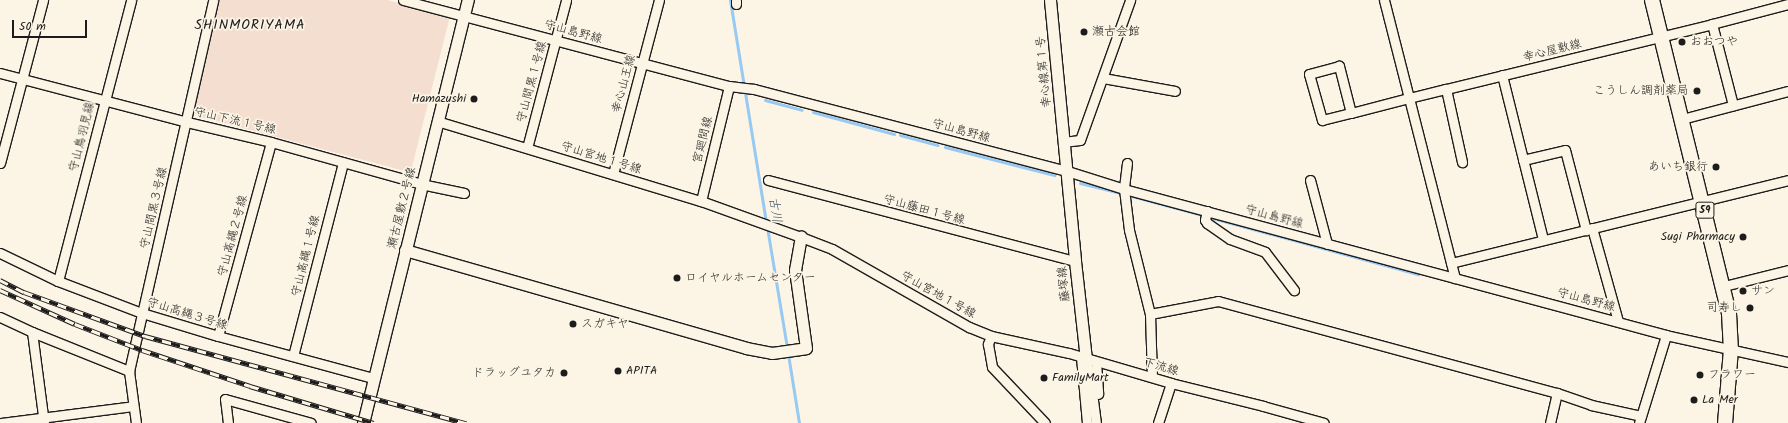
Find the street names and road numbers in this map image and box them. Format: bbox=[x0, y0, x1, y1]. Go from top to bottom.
street label: 守山島野線 bbox=[542, 17, 604, 47]
street label: 幸心線第１号 bbox=[1034, 36, 1054, 108]
street label: 幸心屋敷線 bbox=[1521, 37, 1583, 65]
street label: 守山間黒１号線 bbox=[514, 40, 550, 124]
street label: 幸心山王線 bbox=[609, 53, 639, 115]
street label: 守山鳥羽見線 bbox=[66, 100, 98, 174]
street label: 守山下流１号線 bbox=[192, 105, 278, 137]
street label: 宮廻間線 bbox=[690, 115, 716, 165]
street label: 守山島野線 bbox=[930, 116, 992, 146]
street label: 守山宮地１号線 bbox=[559, 139, 643, 177]
street label: 守山間黒３号線 bbox=[138, 165, 170, 251]
street label: 瀬古屋敷２号線 bbox=[385, 166, 419, 250]
street label: 守山藤田１号線 bbox=[882, 192, 966, 228]
street label: 守山高縄２号線 bbox=[215, 194, 251, 278]
road number: 59 bbox=[1695, 201, 1715, 219]
street label: 守山島野線 bbox=[1243, 202, 1305, 232]
street label: 守山高縄１号線 bbox=[289, 214, 323, 298]
street label: 藤塚線 bbox=[1055, 265, 1073, 303]
street label: 守山宮地１号線 bbox=[898, 268, 978, 322]
street label: 守山島野線 bbox=[1555, 285, 1617, 315]
street label: 守山高縄３号線 bbox=[145, 295, 229, 333]
street label: 下流線 bbox=[1142, 355, 1180, 379]

